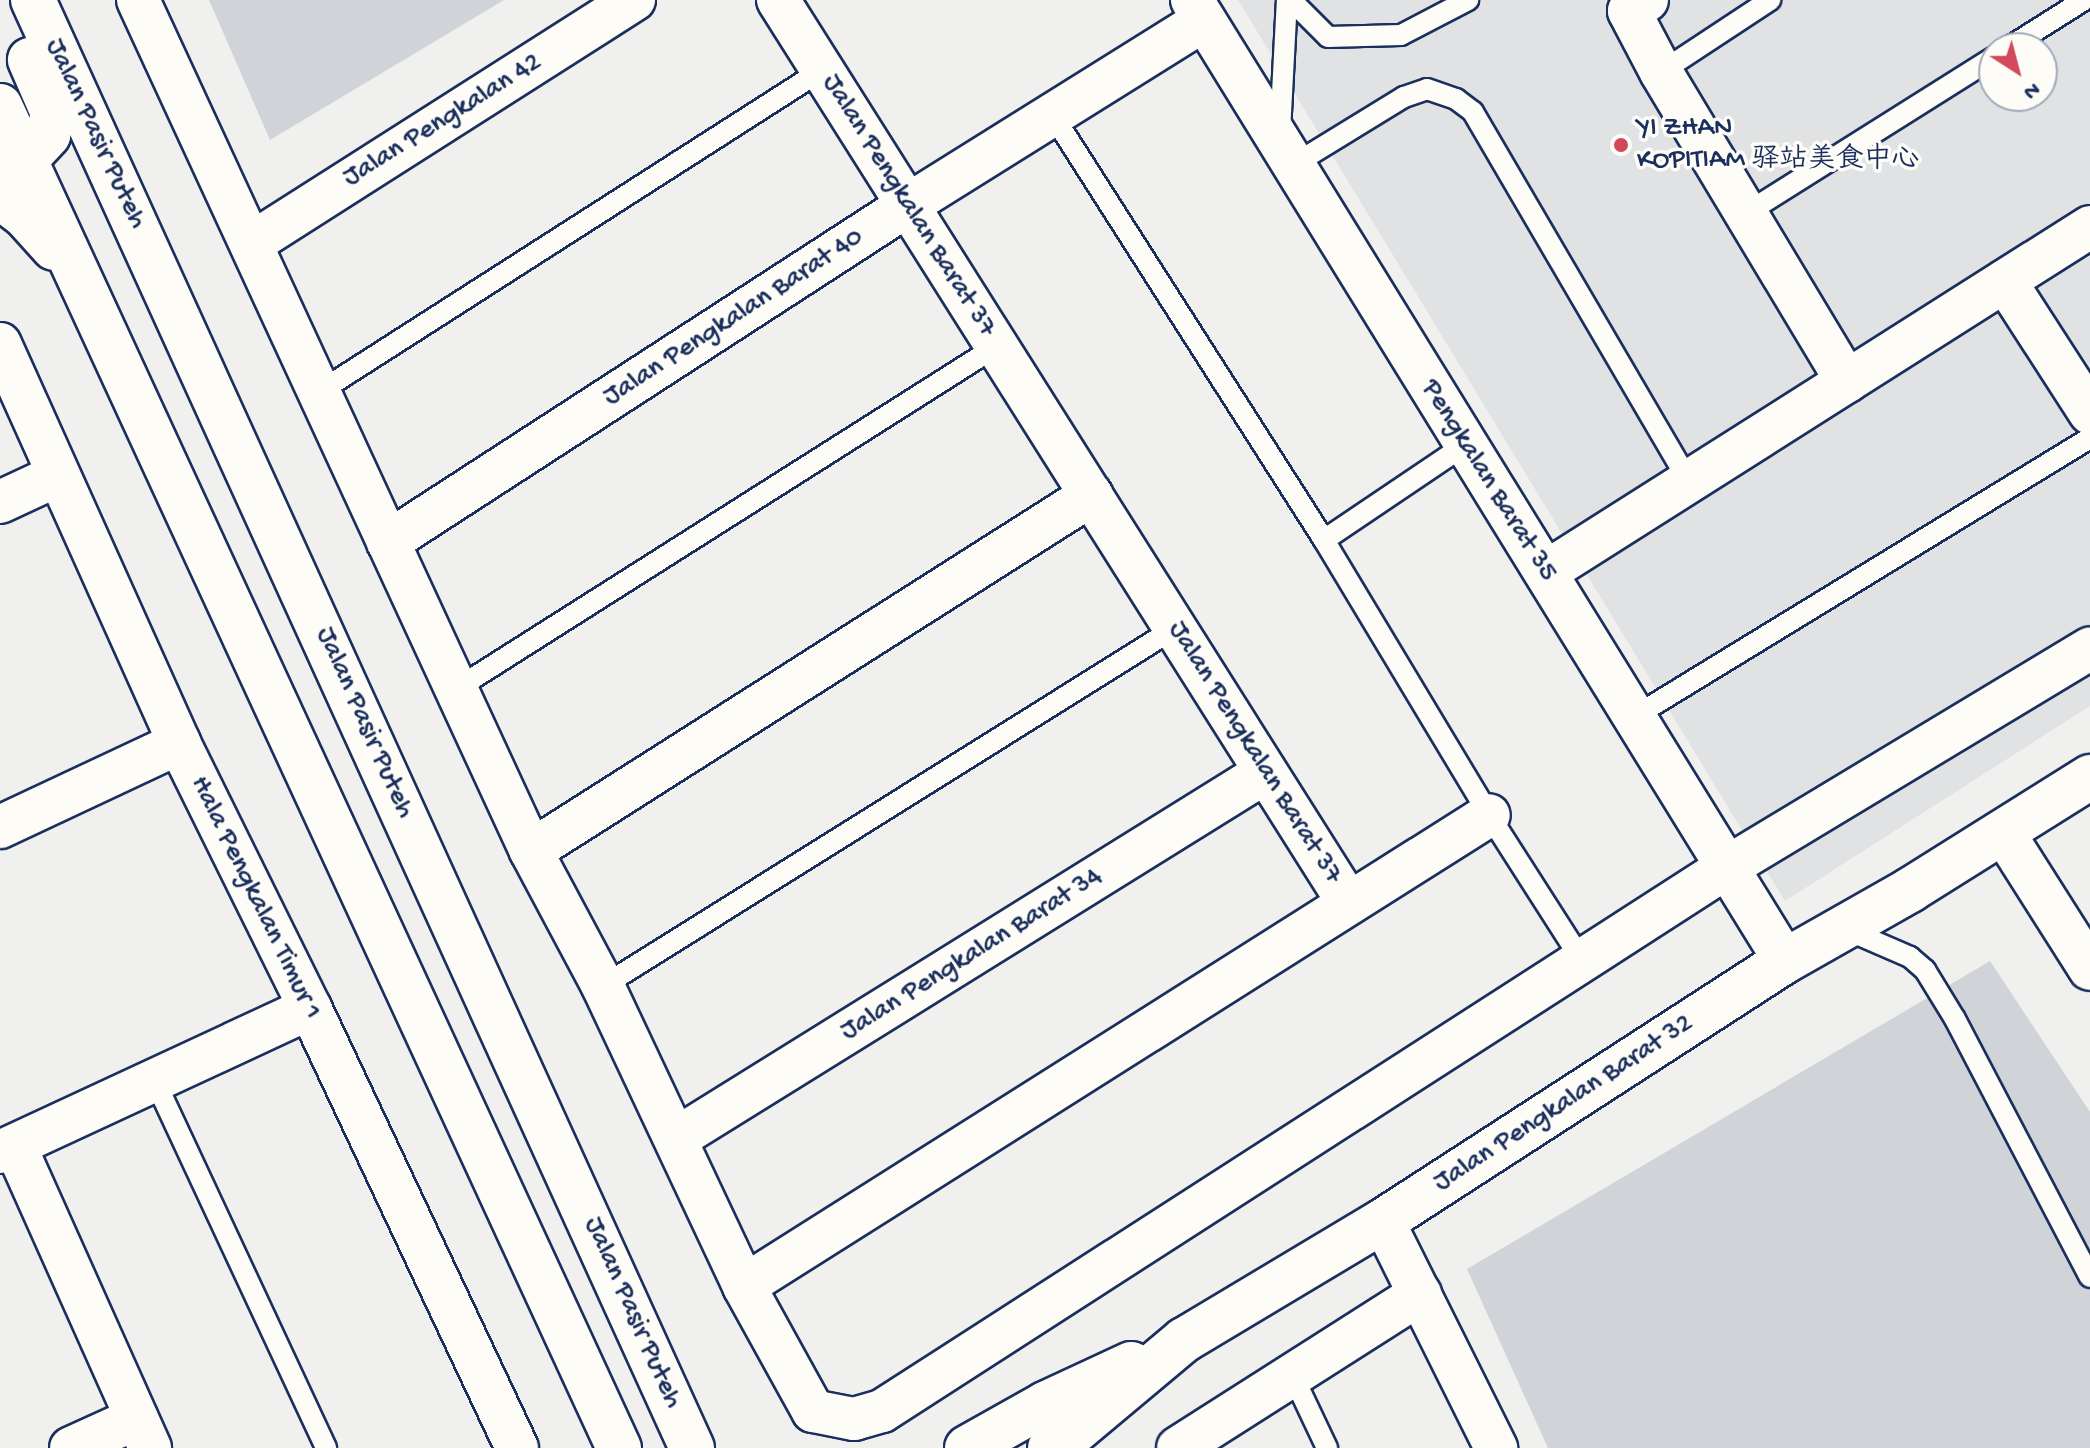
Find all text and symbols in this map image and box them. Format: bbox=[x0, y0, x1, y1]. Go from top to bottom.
north arrow bbox=[1978, 32, 2058, 112]
street label: Jalan Pasir Puteh bbox=[36, 34, 154, 234]
street label: Jalan Pengkalan 42 bbox=[338, 46, 548, 196]
street label: Jalan Pengkalan Barat 37 bbox=[813, 68, 1003, 344]
text: N bbox=[2017, 75, 2044, 105]
place label: YI ZHAN KOPITIAM 驿站美食中心 bbox=[1637, 112, 1920, 178]
marker: YI ZHAN KOPITIAM 驿站美食中心 bbox=[1612, 136, 1630, 154]
street label: Jalan Pengkalan Barat 40 bbox=[598, 221, 870, 415]
street label: Pengkalan Barat 35 bbox=[1412, 374, 1564, 588]
street label: Jalan Pengkalan Barat 37 bbox=[1159, 615, 1349, 891]
street label: Jalan Pasir Puteh bbox=[307, 622, 421, 824]
street label: Hala Pengkalan Timur 1 bbox=[182, 771, 328, 1025]
street label: Jalan Pengkalan Barat 34 bbox=[835, 861, 1109, 1049]
street label: Jalan Pengkalan Barat 32 bbox=[1428, 1008, 1700, 1200]
street label: Jalan Pasir Puteh bbox=[575, 1212, 689, 1414]

